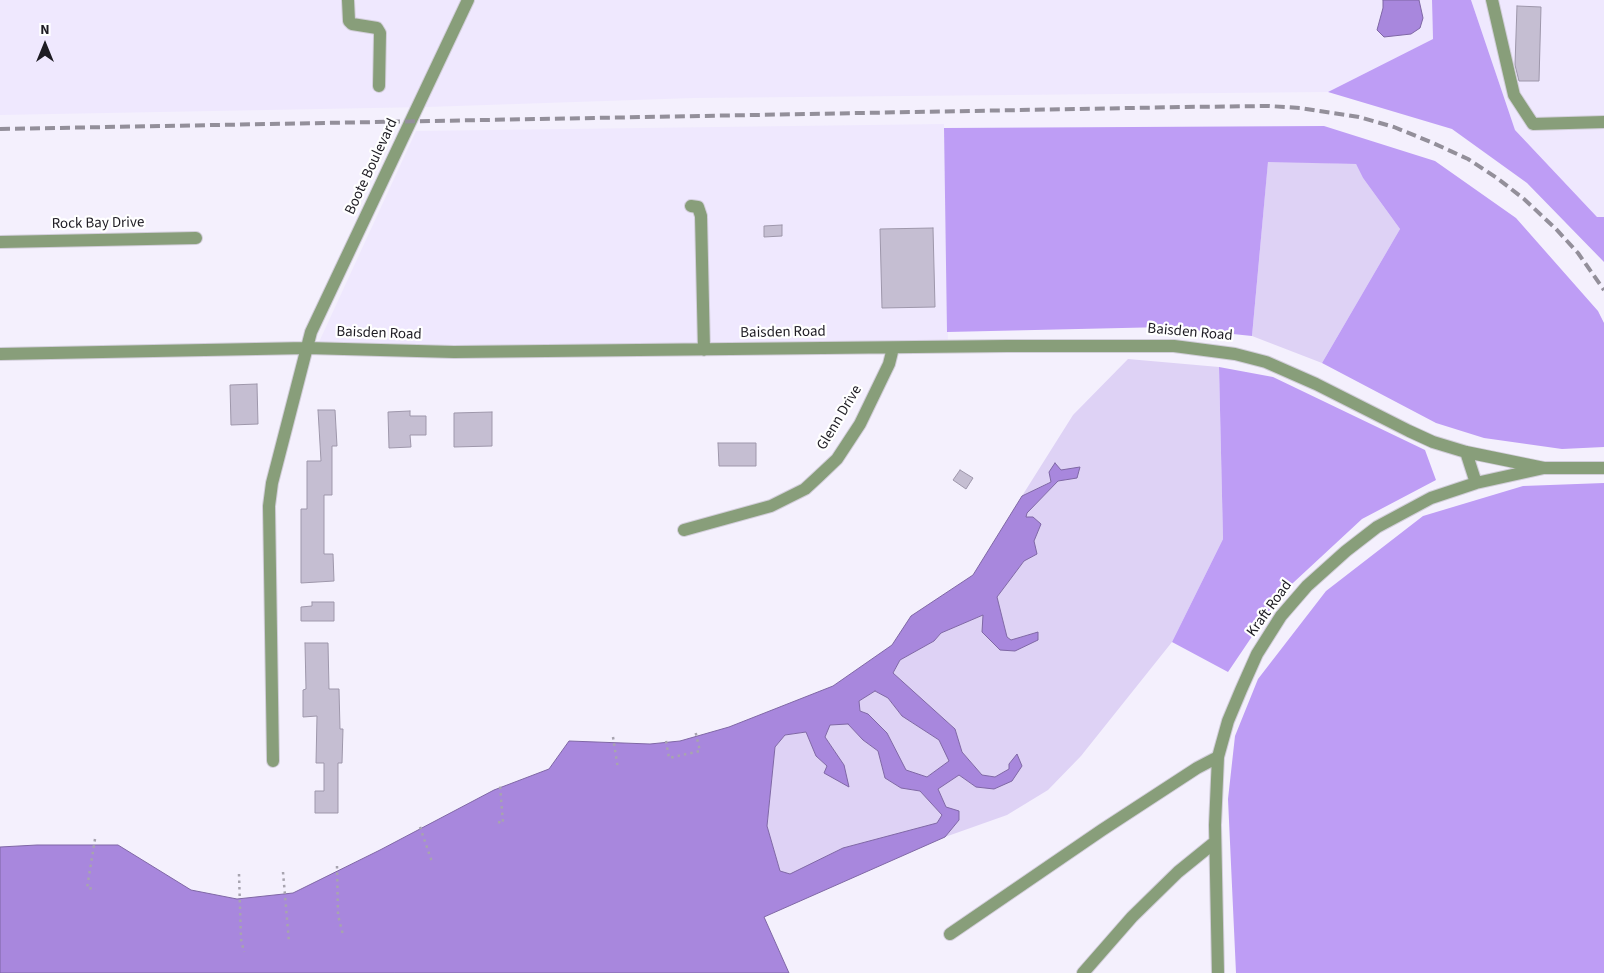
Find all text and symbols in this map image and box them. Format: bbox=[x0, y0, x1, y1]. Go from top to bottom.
north arrow bbox=[20, 20, 70, 70]
text: N bbox=[40, 20, 50, 40]
street label: Boote Boulevard bbox=[342, 116, 402, 218]
street label: Rock Bay Drive bbox=[52, 214, 144, 234]
street label: Baisden Road bbox=[1147, 320, 1233, 346]
street label: Baisden Road bbox=[740, 323, 826, 343]
street label: Baisden Road bbox=[336, 324, 422, 344]
street label: Glenn Drive bbox=[814, 382, 866, 454]
street label: Kraft Road bbox=[1244, 577, 1296, 641]

